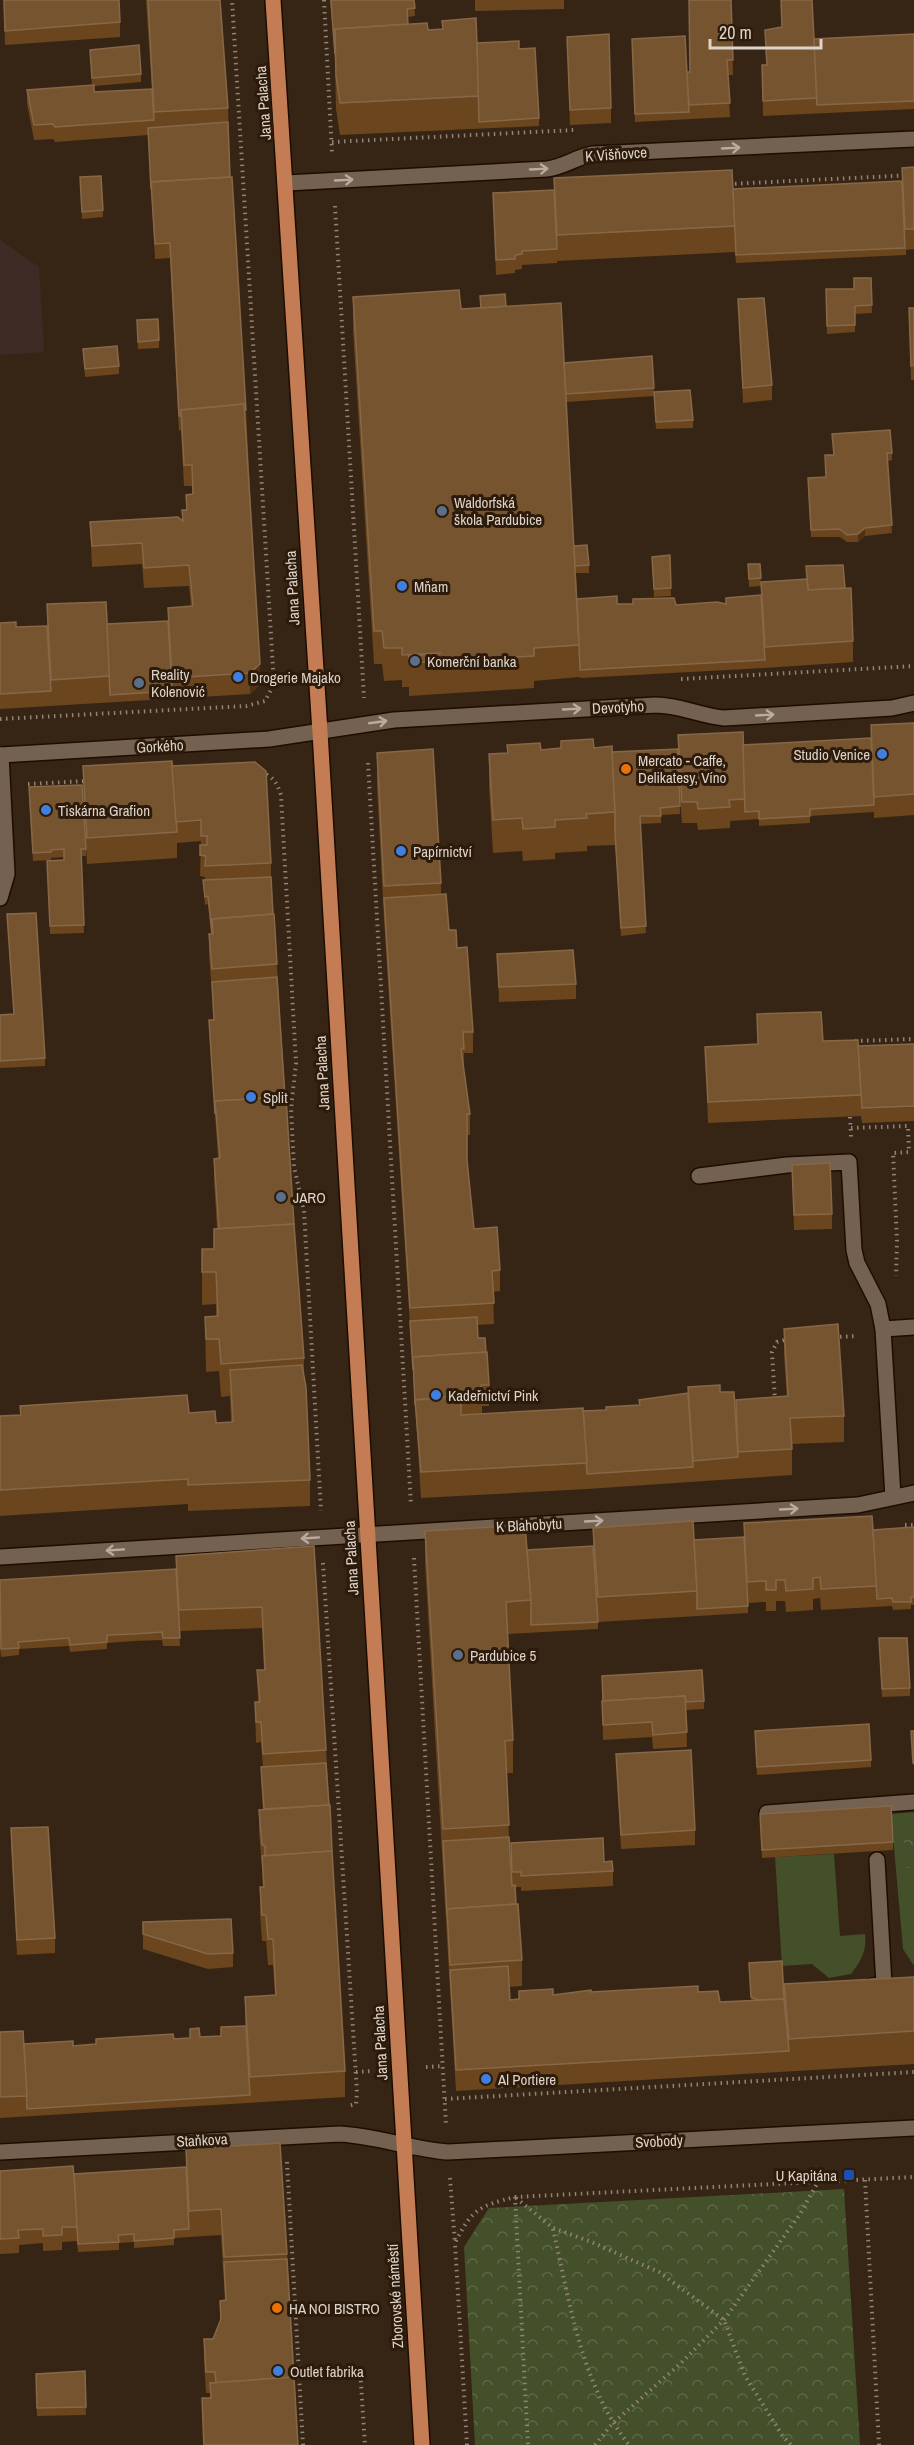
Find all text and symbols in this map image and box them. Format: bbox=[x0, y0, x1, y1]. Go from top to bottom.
scale bar bbox=[710, 12, 821, 50]
text: 20 m bbox=[719, 20, 752, 45]
street label: Jana Palacha bbox=[250, 65, 276, 141]
street label: K Višňovce bbox=[584, 141, 648, 167]
one-way arrow bbox=[720, 142, 740, 153]
one-way arrow bbox=[528, 164, 548, 175]
one-way arrow bbox=[334, 174, 354, 185]
place label: Waldorfská škola Pardubice bbox=[454, 492, 542, 530]
marker: Waldorfská škola Pardubice bbox=[435, 504, 449, 518]
street label: Jana Palacha bbox=[280, 550, 304, 626]
place label: Mňam bbox=[414, 576, 448, 597]
marker: Mňam bbox=[395, 579, 409, 593]
place label: Komerční banka bbox=[427, 651, 517, 672]
marker: Komerční banka bbox=[408, 654, 422, 668]
place label: Reality Kolenović bbox=[151, 664, 205, 702]
place label: Drogerie Majako bbox=[250, 667, 341, 688]
marker: Drogerie Majako bbox=[231, 670, 245, 684]
marker: Reality Kolenović bbox=[132, 676, 146, 690]
street label: Devotyho bbox=[592, 695, 645, 719]
one-way arrow bbox=[562, 704, 582, 715]
one-way arrow bbox=[755, 710, 775, 721]
one-way arrow bbox=[367, 716, 387, 727]
street label: Gorkého bbox=[136, 734, 184, 758]
place label: Studio Venice bbox=[793, 744, 870, 765]
marker: Studio Venice bbox=[875, 747, 889, 761]
place label: Mercato - Caffe, Delikatesy, Víno bbox=[638, 750, 727, 788]
marker: Mercato - Caffe, Delikatesy, Víno bbox=[619, 762, 633, 776]
place label: Tiskárna Grafion bbox=[58, 800, 150, 821]
marker: Tiskárna Grafion bbox=[39, 803, 53, 817]
place label: Papírnictví bbox=[413, 841, 472, 862]
marker: Papírnictví bbox=[394, 844, 408, 858]
street label: Jana Palacha bbox=[310, 1035, 334, 1111]
place label: Split bbox=[263, 1087, 288, 1108]
marker: Split bbox=[244, 1090, 258, 1104]
place label: JARO bbox=[293, 1187, 326, 1208]
marker: JARO bbox=[274, 1190, 288, 1204]
place label: Kadeřnictví Pink bbox=[448, 1385, 539, 1406]
marker: Kadeřnictví Pink bbox=[429, 1388, 443, 1402]
one-way arrow bbox=[778, 1504, 798, 1515]
street label: K Blahobytu bbox=[495, 1513, 563, 1537]
one-way arrow bbox=[584, 1515, 604, 1526]
street label: Jana Palacha bbox=[339, 1520, 363, 1596]
one-way arrow bbox=[300, 1533, 320, 1544]
one-way arrow bbox=[106, 1545, 126, 1556]
place label: Pardubice 5 bbox=[470, 1645, 536, 1666]
marker: Pardubice 5 bbox=[451, 1648, 465, 1662]
street label: Jana Palacha bbox=[368, 2005, 392, 2081]
place label: Al Portiere bbox=[497, 2069, 556, 2090]
marker: Al Portiere bbox=[479, 2072, 493, 2086]
street label: Staňkova bbox=[176, 2128, 228, 2152]
street label: Svobody bbox=[635, 2129, 684, 2153]
place label: U Kapitána bbox=[775, 2165, 837, 2186]
marker: U Kapitána bbox=[842, 2168, 856, 2182]
street label: Zborovské náměstí bbox=[382, 2243, 408, 2349]
place label: HA NOI BISTRO bbox=[289, 2298, 380, 2319]
marker: HA NOI BISTRO bbox=[270, 2301, 284, 2315]
place label: Outlet fabrika bbox=[290, 2361, 364, 2382]
marker: Outlet fabrika bbox=[271, 2364, 285, 2378]

